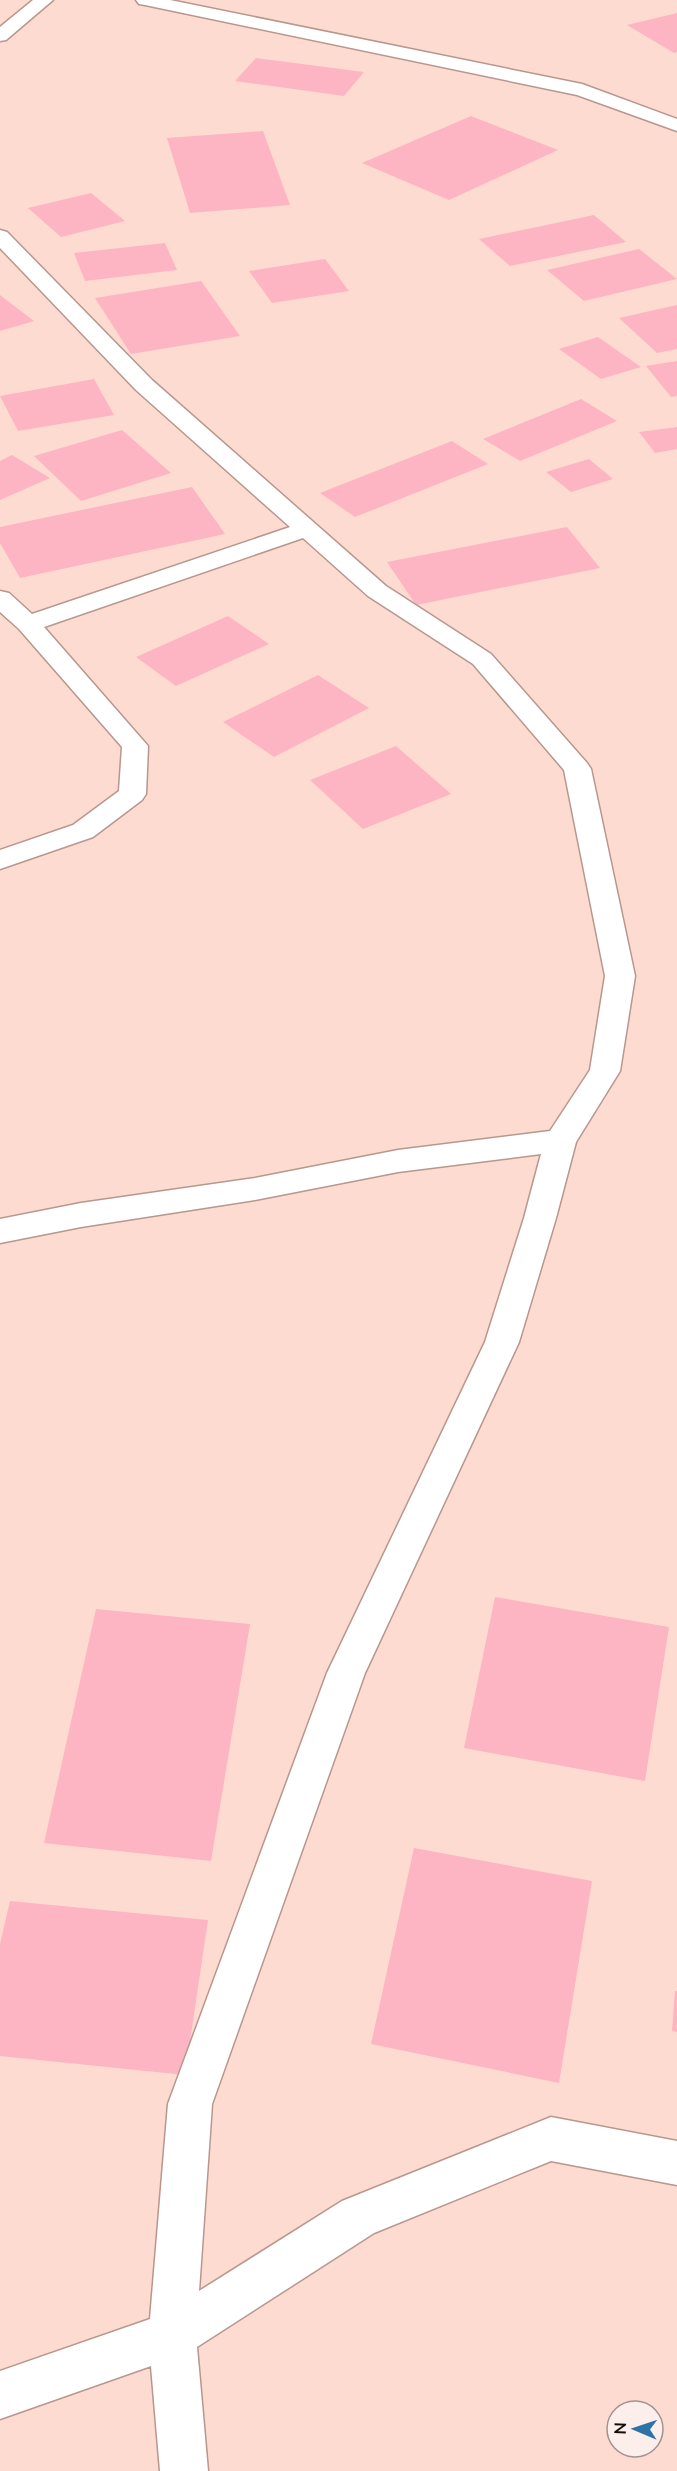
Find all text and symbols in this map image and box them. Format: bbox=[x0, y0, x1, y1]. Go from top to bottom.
north arrow bbox=[605, 2399, 665, 2459]
text: N bbox=[610, 2422, 629, 2435]

